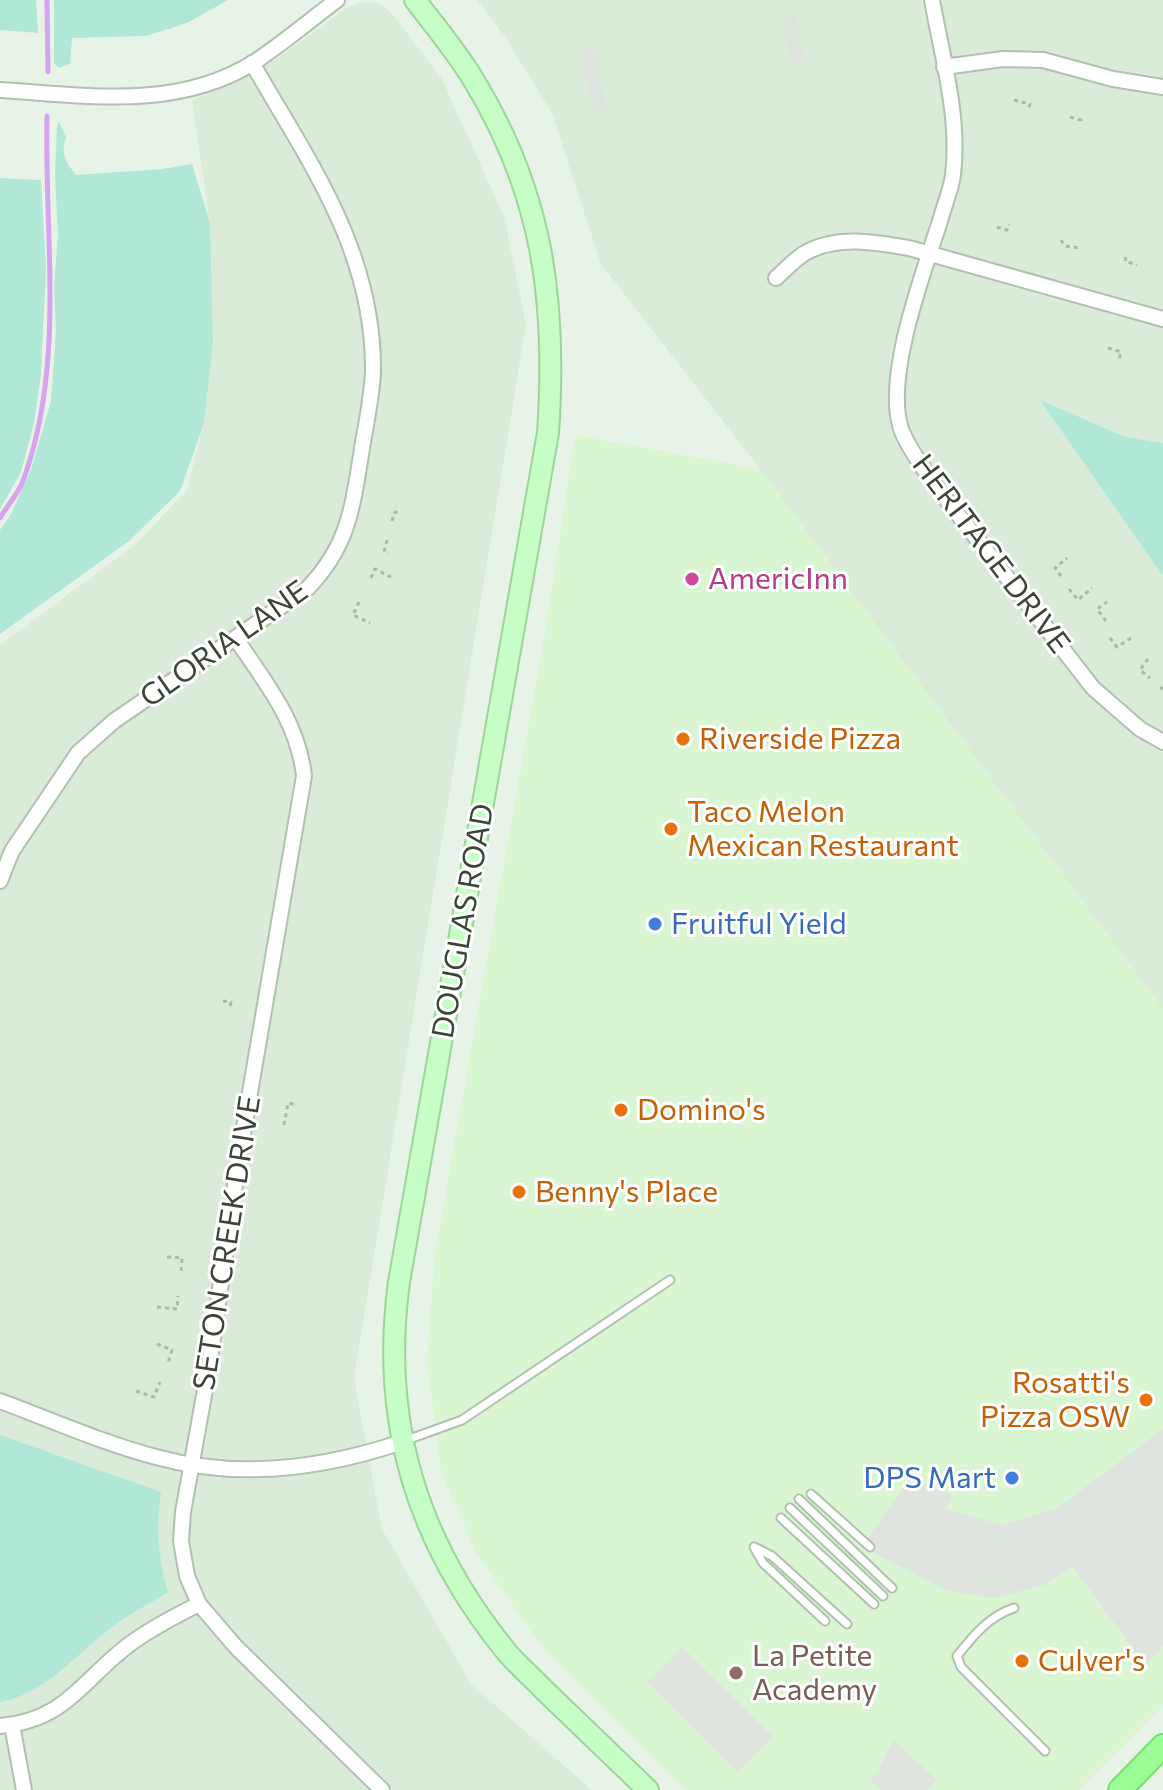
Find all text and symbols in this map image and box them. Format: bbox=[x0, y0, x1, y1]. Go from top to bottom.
street label: HERITAGE DRIVE bbox=[906, 446, 1080, 659]
place label: AmericInn bbox=[708, 558, 848, 595]
street label: GLORIA LANE bbox=[132, 570, 314, 713]
marker: AmericInn bbox=[683, 570, 701, 588]
place label: Riverside Pizza bbox=[699, 718, 901, 755]
marker: Riverside Pizza bbox=[674, 730, 692, 748]
place label: Taco Melon Mexican Restaurant bbox=[687, 791, 959, 862]
street label: DOUGLAS ROAD bbox=[422, 800, 499, 1041]
marker: Taco Melon Mexican Restaurant bbox=[662, 820, 680, 838]
place label: Fruitful Yield bbox=[671, 903, 847, 940]
marker: Fruitful Yield bbox=[646, 915, 664, 933]
place label: Domino's bbox=[637, 1089, 766, 1126]
street label: SETON CREEK DRIVE bbox=[183, 1093, 266, 1393]
marker: Domino's bbox=[612, 1101, 630, 1119]
place label: Benny's Place bbox=[535, 1171, 718, 1208]
marker: Benny's Place bbox=[510, 1183, 528, 1201]
place label: Rosatti's Pizza OSW bbox=[980, 1362, 1130, 1433]
marker: Rosatti's Pizza OSW bbox=[1137, 1391, 1155, 1409]
place label: DPS Mart bbox=[863, 1457, 996, 1494]
marker: DPS Mart bbox=[1003, 1469, 1021, 1487]
place label: La Petite Academy bbox=[752, 1635, 877, 1706]
place label: Culver's bbox=[1038, 1640, 1145, 1677]
marker: Culver's bbox=[1013, 1652, 1031, 1670]
marker: La Petite Academy bbox=[727, 1664, 745, 1682]

